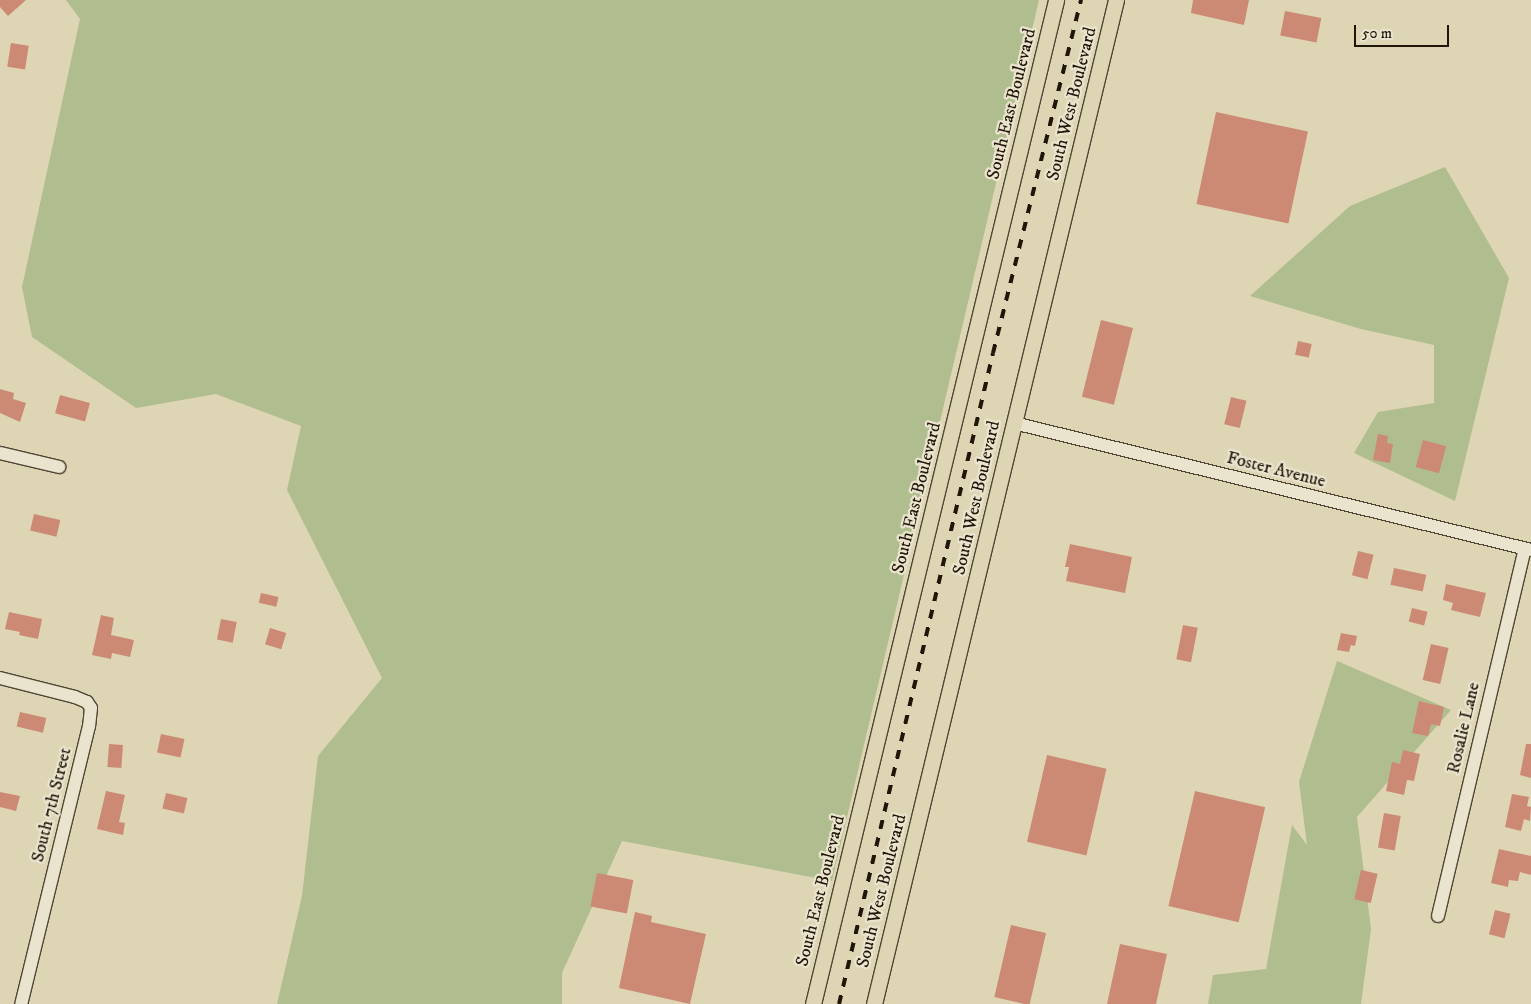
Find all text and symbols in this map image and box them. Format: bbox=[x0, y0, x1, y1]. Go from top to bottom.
scale bar bbox=[1356, 15, 1451, 47]
text: 50 m bbox=[1362, 24, 1392, 43]
street label: South West Boulevard bbox=[1042, 25, 1102, 183]
street label: South East Boulevard bbox=[983, 26, 1041, 182]
street label: South West Boulevard bbox=[949, 419, 1005, 577]
street label: South East Boulevard bbox=[888, 420, 946, 576]
street label: Foster Avenue bbox=[1224, 447, 1328, 493]
street label: Rosalie Lane bbox=[1443, 680, 1485, 776]
street label: South 7th Street bbox=[27, 746, 77, 864]
street label: South West Boulevard bbox=[852, 812, 912, 970]
street label: South East Boulevard bbox=[792, 813, 850, 969]

